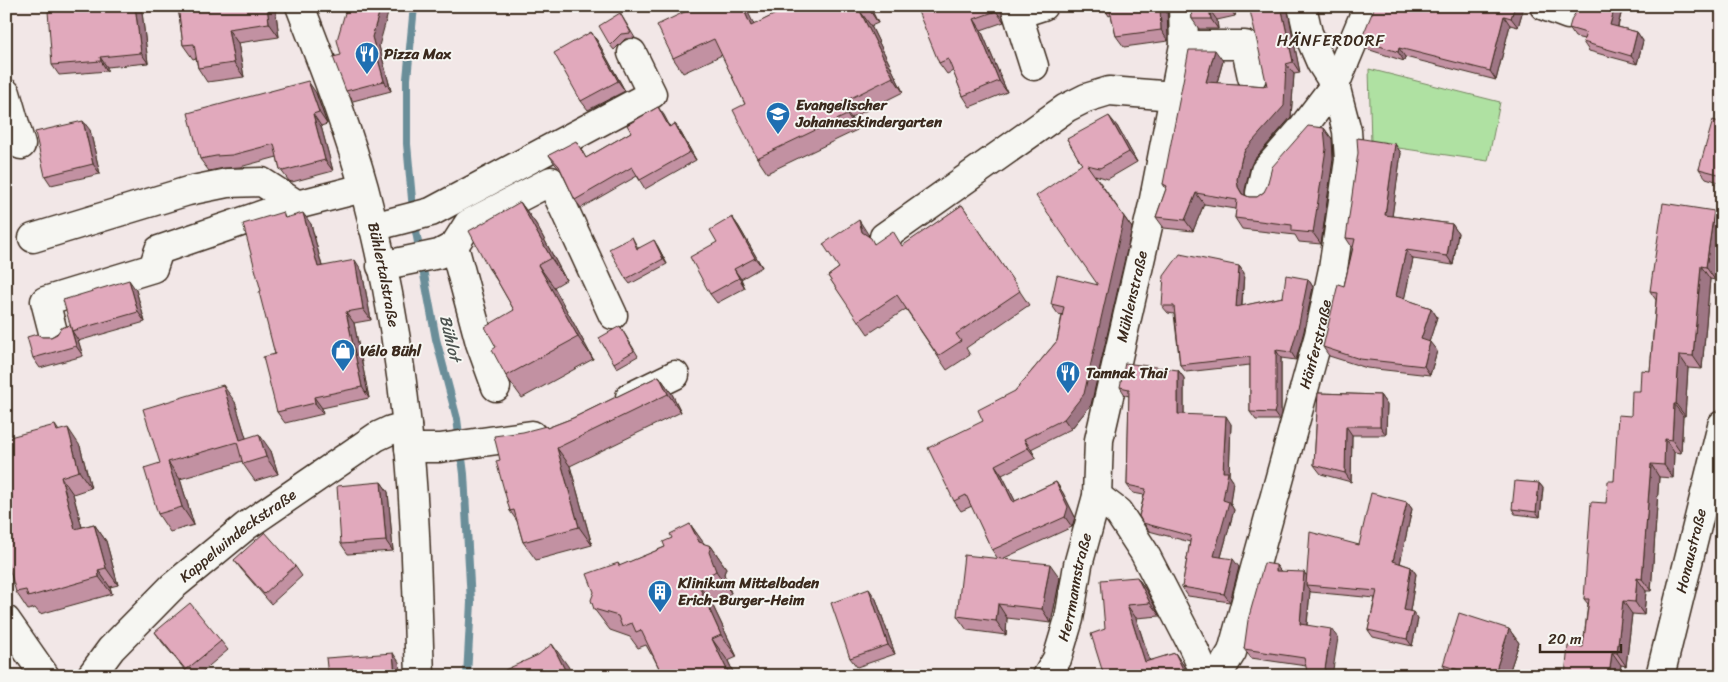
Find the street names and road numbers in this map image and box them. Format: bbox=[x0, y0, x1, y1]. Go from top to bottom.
street label: Bühlertalstraße bbox=[360, 220, 407, 329]
street label: Mühlenstraße bbox=[1109, 248, 1155, 345]
street label: Hänferstraße bbox=[1292, 297, 1339, 392]
street label: Kappelwindeckstraße bbox=[173, 482, 302, 589]
street label: Honaustraße bbox=[1668, 505, 1714, 596]
street label: Herrmannstraße bbox=[1050, 529, 1099, 644]

